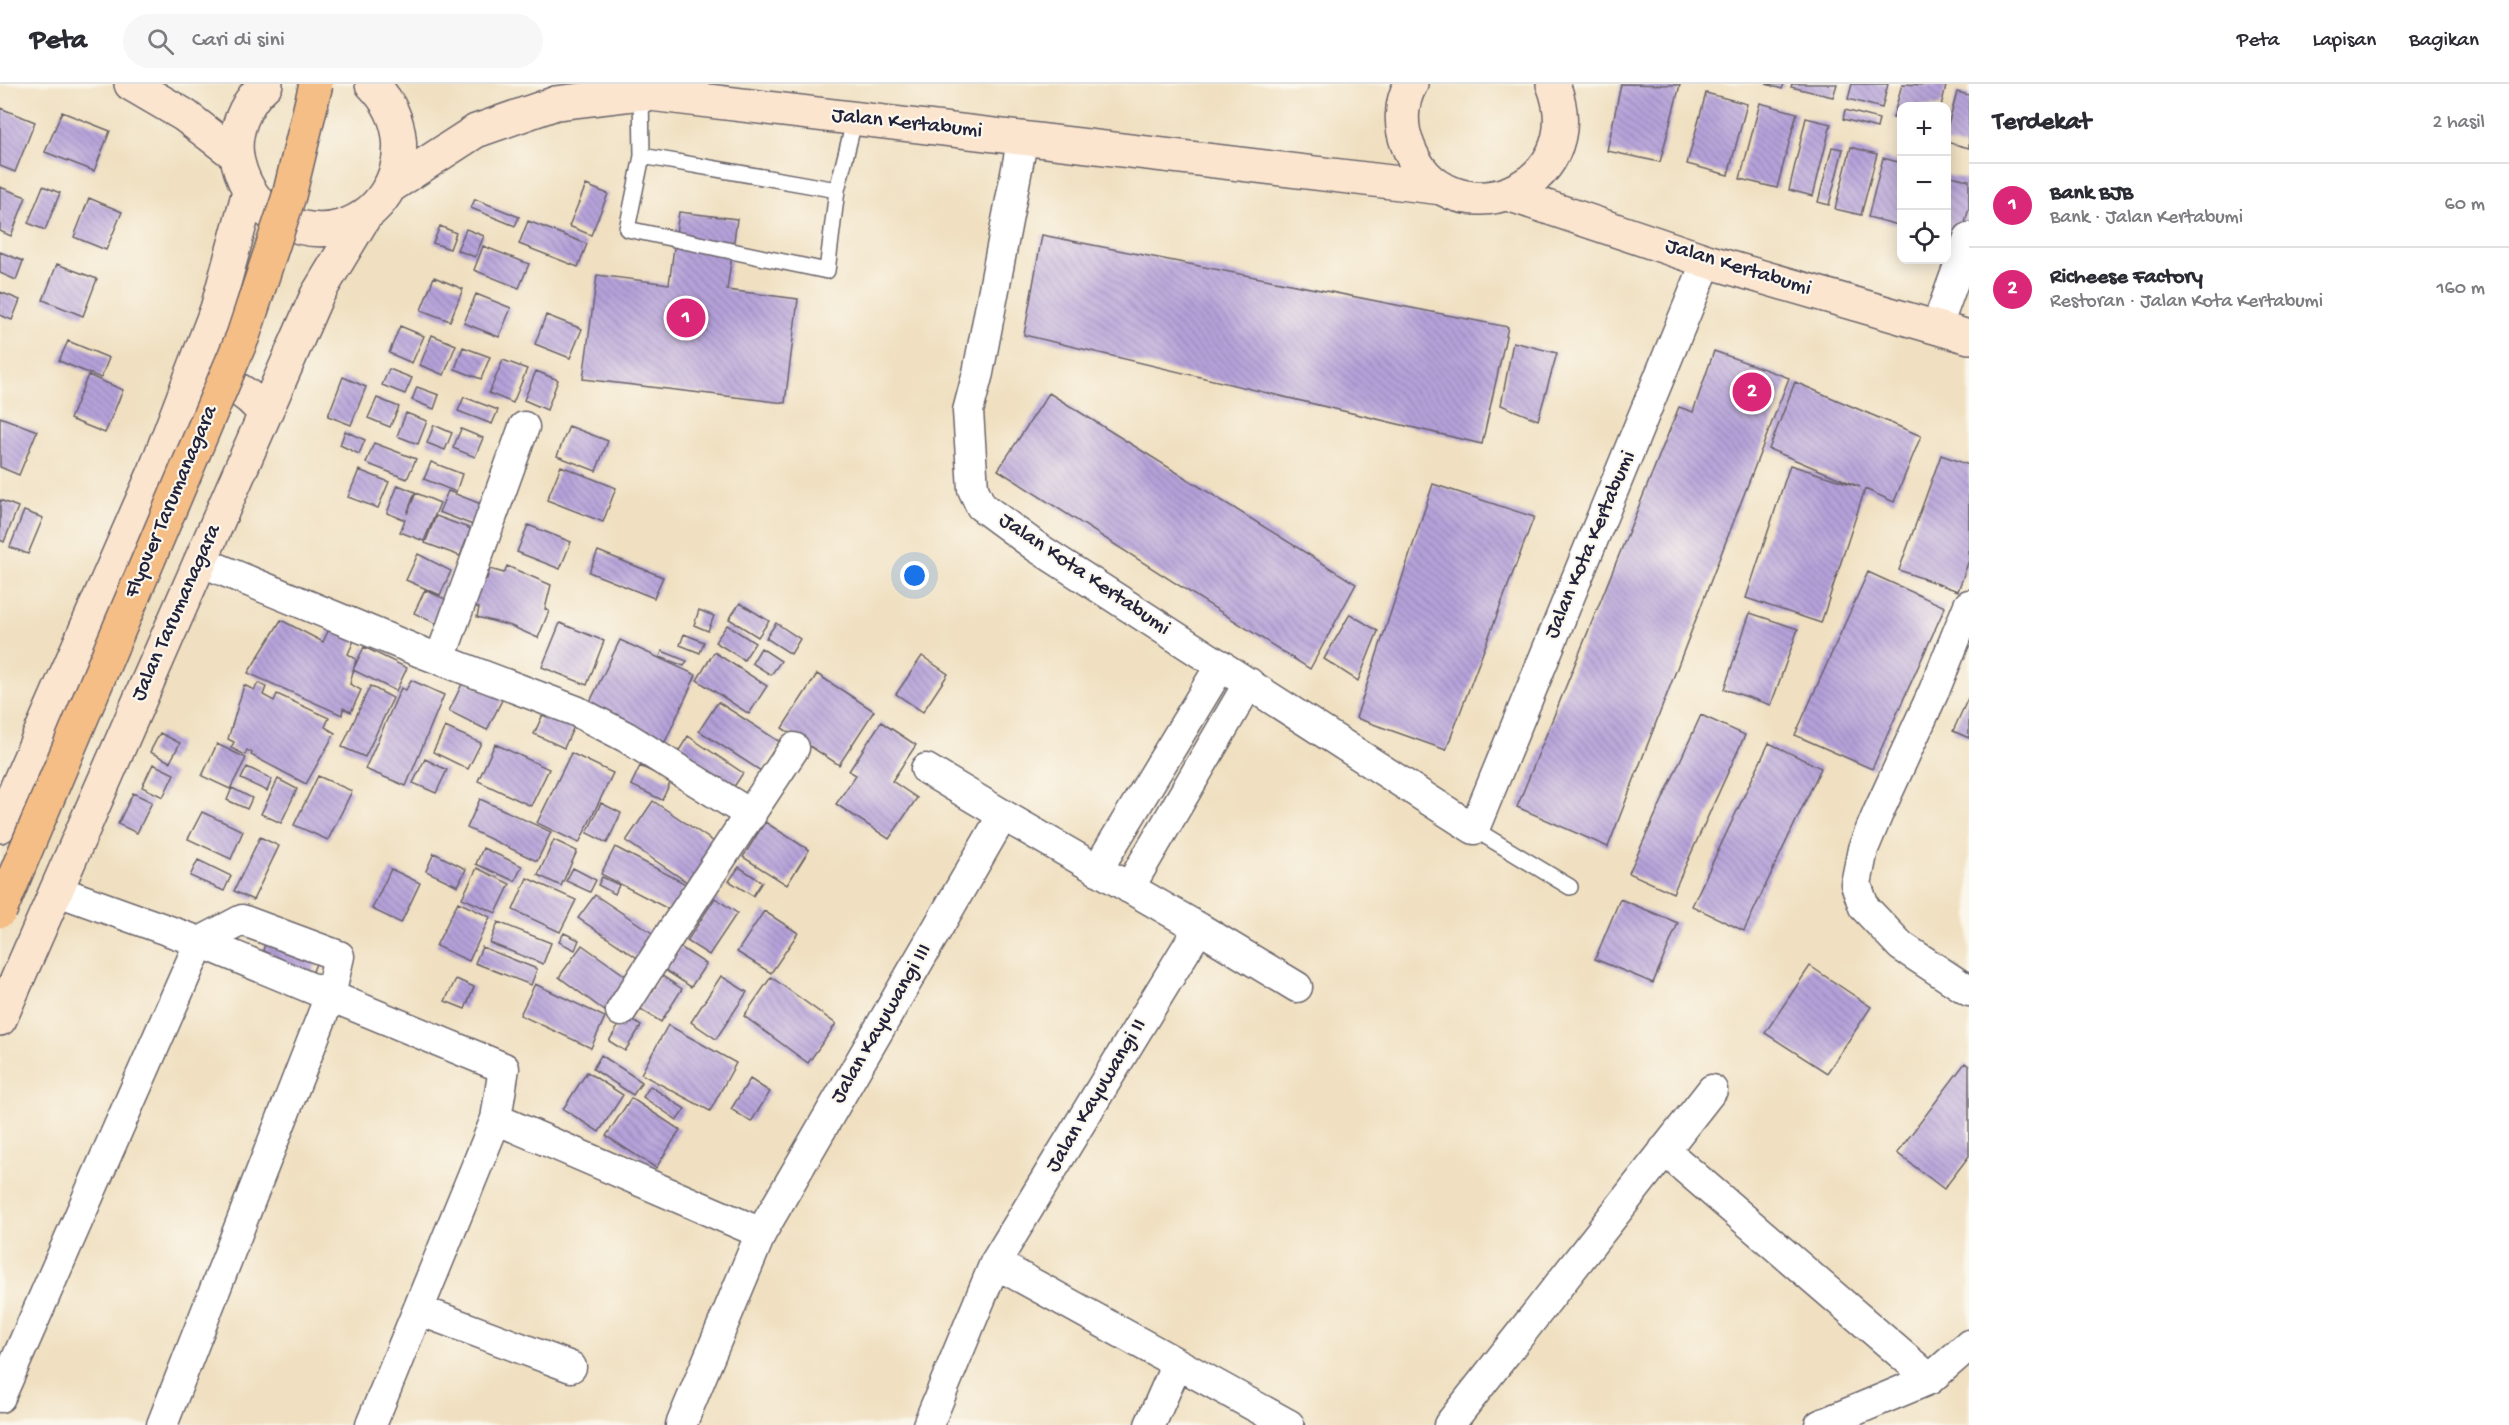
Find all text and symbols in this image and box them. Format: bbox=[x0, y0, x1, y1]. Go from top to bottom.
search box bbox=[123, 14, 543, 68]
text: Peta bbox=[30, 25, 87, 58]
icon: search bbox=[144, 25, 177, 58]
text: Cari di sini bbox=[192, 28, 285, 54]
text: Peta bbox=[2237, 29, 2280, 54]
text: Lapisan bbox=[2313, 29, 2376, 54]
text: Bagikan bbox=[2409, 29, 2479, 54]
map controls bbox=[1897, 102, 1951, 264]
button: + bbox=[1897, 102, 1951, 156]
street label: Jalan Kertabumi bbox=[830, 103, 984, 145]
text: Terdekat bbox=[1993, 108, 2091, 139]
text: 2 hasil bbox=[2433, 112, 2485, 135]
button: − bbox=[1897, 156, 1951, 210]
text: Bank BJB bbox=[2050, 181, 2133, 207]
text: 1 bbox=[2008, 194, 2017, 217]
text: 60 m bbox=[2445, 194, 2485, 217]
text: Bank · Jalan Kertabumi bbox=[2050, 207, 2243, 230]
button: locate bbox=[1897, 210, 1951, 264]
street label: Jalan Kertabumi bbox=[1662, 233, 1814, 303]
text: Richeese Factory bbox=[2050, 265, 2203, 291]
text: 2 bbox=[2008, 278, 2017, 301]
text: 160 m bbox=[2436, 278, 2485, 301]
text: Restoran · Jalan Kota Kertabumi bbox=[2050, 291, 2323, 314]
pin: 1 bbox=[666, 296, 706, 340]
pin: 2 bbox=[1732, 370, 1772, 414]
street label: Flyover Tarumanagara bbox=[119, 401, 225, 603]
street label: Jalan Kota Kertabumi bbox=[1540, 447, 1642, 643]
street label: Jalan Kota Kertabumi bbox=[993, 508, 1175, 642]
street label: Jalan Tarumanagara bbox=[126, 520, 228, 705]
your location bbox=[900, 561, 929, 590]
street label: Jalan Kayuwangi III bbox=[826, 939, 938, 1109]
street label: Jalan Kayuwangi II bbox=[1041, 1014, 1153, 1178]

